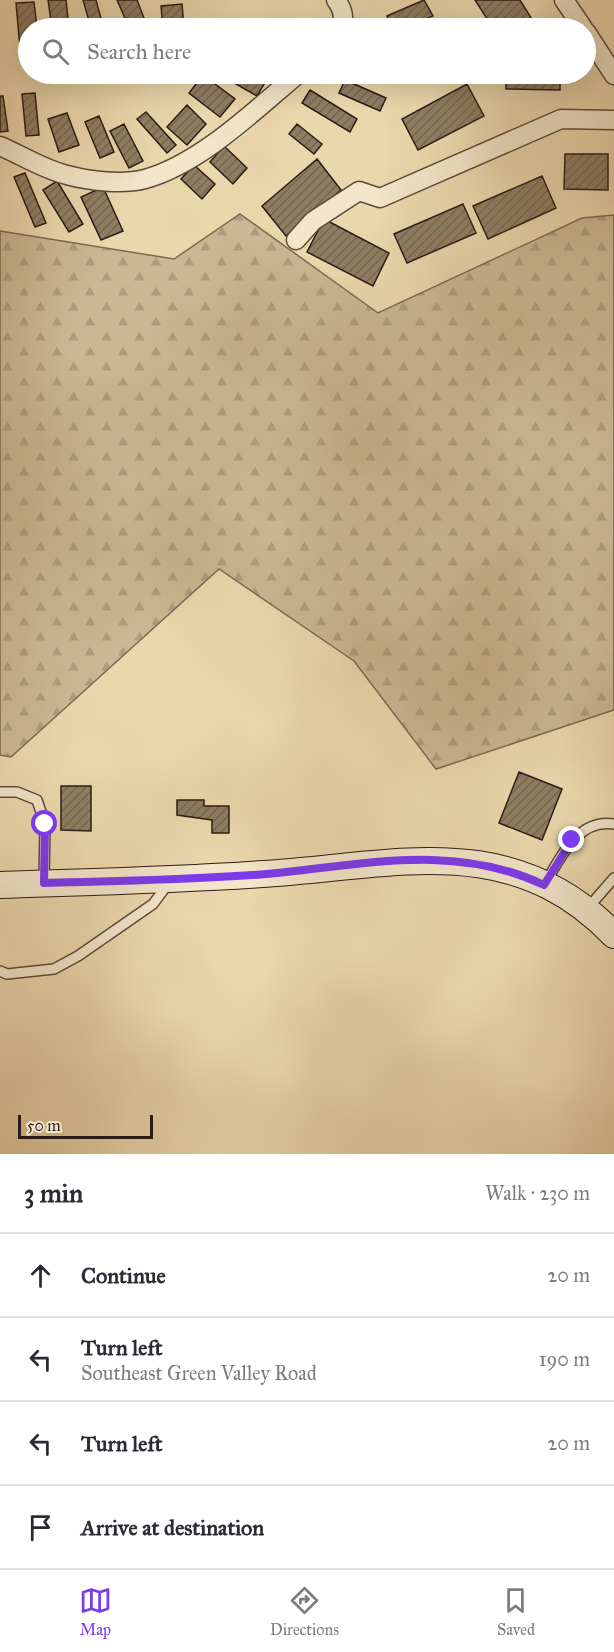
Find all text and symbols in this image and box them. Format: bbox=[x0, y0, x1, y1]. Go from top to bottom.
search box bbox=[18, 18, 596, 84]
icon: search bbox=[39, 35, 72, 68]
text: Search here bbox=[87, 38, 191, 65]
route start bbox=[31, 810, 57, 836]
route end bbox=[558, 826, 584, 852]
scale bar bbox=[18, 1112, 153, 1140]
text: 50 m bbox=[27, 1116, 61, 1135]
text: 3 min bbox=[24, 1177, 83, 1209]
text: Walk · 230 m bbox=[485, 1181, 590, 1205]
icon: ahead bbox=[24, 1259, 57, 1292]
text: Continue bbox=[81, 1262, 166, 1289]
text: 20 m bbox=[547, 1263, 590, 1287]
text: Turn left bbox=[81, 1334, 163, 1361]
icon: left bbox=[24, 1343, 57, 1376]
text: 190 m bbox=[539, 1347, 590, 1371]
text: Southeast Green Valley Road bbox=[81, 1361, 317, 1385]
icon: left bbox=[24, 1427, 57, 1460]
text: Turn left bbox=[81, 1430, 163, 1457]
text: 20 m bbox=[547, 1431, 590, 1455]
icon: arrive bbox=[24, 1511, 57, 1544]
text: Arrive at destination bbox=[81, 1514, 264, 1541]
tab: Map bbox=[79, 1584, 112, 1639]
tab: Directions bbox=[270, 1584, 339, 1639]
tab: Saved bbox=[497, 1584, 535, 1639]

